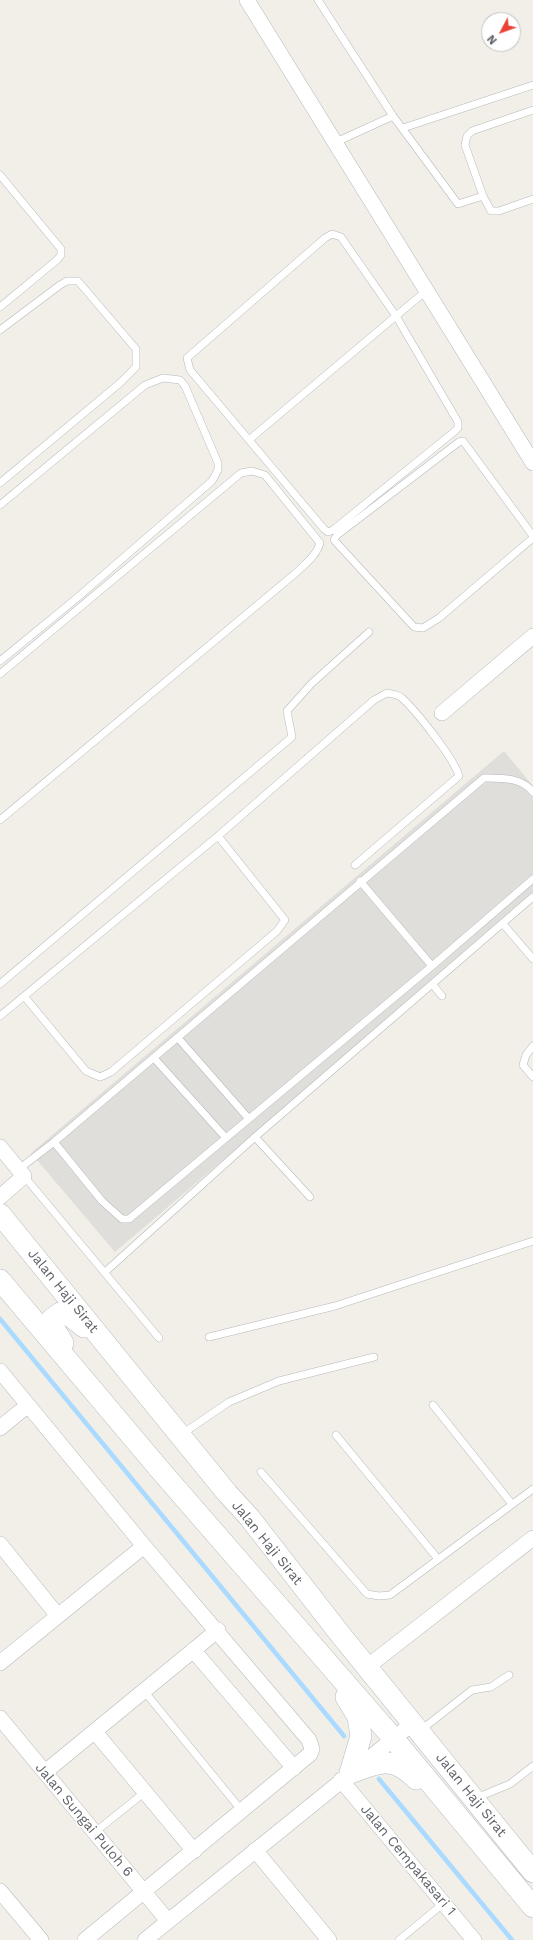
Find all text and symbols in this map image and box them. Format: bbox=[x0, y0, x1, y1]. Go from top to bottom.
north arrow bbox=[481, 12, 521, 52]
text: N bbox=[485, 32, 500, 47]
street label: Jalan Haji Sirat bbox=[24, 1246, 102, 1336]
street label: Jalan Haji Sirat bbox=[228, 1498, 306, 1588]
street label: Jalan Haji Sirat bbox=[432, 1750, 510, 1840]
street label: Jalan Sungai Puloh 6 bbox=[32, 1760, 136, 1880]
street label: Jalan Cempakasari 1 bbox=[357, 1801, 459, 1919]

